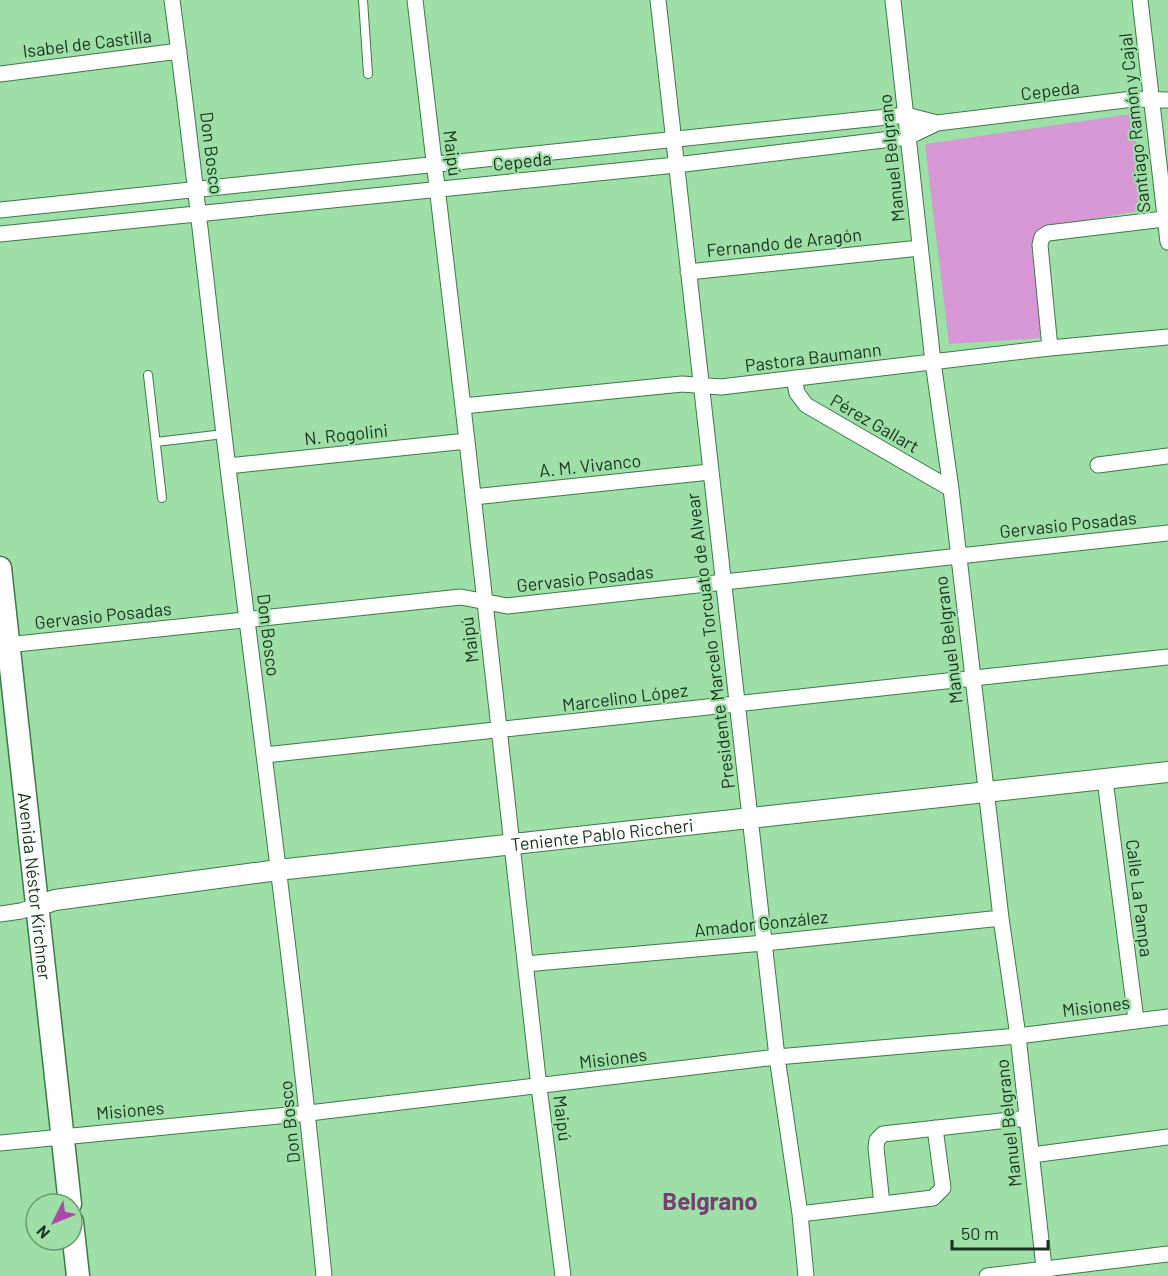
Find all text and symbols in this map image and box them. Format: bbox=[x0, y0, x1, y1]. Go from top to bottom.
street label: Isabel de Castilla bbox=[21, 24, 153, 62]
street label: Santiago Ramón y Cajal bbox=[1114, 32, 1154, 214]
street label: Cepeda bbox=[1019, 75, 1081, 105]
street label: Manuel Belgrano bbox=[873, 93, 909, 223]
street label: Don Bosco bbox=[196, 110, 228, 196]
street label: Maipú bbox=[439, 129, 467, 177]
street label: Cepeda bbox=[492, 147, 552, 175]
street label: Fernando de Aragón bbox=[705, 223, 863, 261]
street label: Pastora Baumann bbox=[743, 338, 883, 376]
street label: Pérez Gallart bbox=[827, 389, 923, 457]
street label: N. Rogolini bbox=[303, 419, 389, 449]
street label: A. M. Vivanco bbox=[538, 449, 642, 481]
street label: Presidente Marcelo Torcuato de Alvear bbox=[681, 491, 739, 790]
street label: Gervasio Posadas bbox=[998, 506, 1138, 542]
street label: Gervasio Posadas bbox=[515, 560, 655, 596]
street label: Manuel Belgrano bbox=[929, 575, 967, 705]
street label: Don Bosco bbox=[253, 592, 285, 678]
street label: Gervasio Posadas bbox=[33, 597, 173, 633]
street label: Maipú bbox=[455, 616, 483, 664]
street label: Marcelino López bbox=[561, 678, 689, 716]
street label: Avenida Néstor Kirchner bbox=[14, 791, 56, 981]
street label: Teniente Pablo Riccheri bbox=[510, 813, 695, 855]
street label: Calle La Pampa bbox=[1122, 838, 1158, 958]
street label: Amador González bbox=[693, 905, 829, 941]
street label: Misiones bbox=[1061, 991, 1131, 1021]
street label: Misiones bbox=[578, 1043, 648, 1073]
street label: Manuel Belgrano bbox=[990, 1058, 1026, 1188]
street label: Don Bosco bbox=[274, 1080, 304, 1164]
street label: Maipú bbox=[549, 1094, 577, 1142]
street label: Misiones bbox=[95, 1096, 165, 1124]
district label: Belgrano bbox=[662, 1186, 758, 1215]
north arrow bbox=[24, 1192, 84, 1252]
scale bar bbox=[952, 1213, 1048, 1251]
text: N bbox=[32, 1222, 53, 1243]
text: 50 m bbox=[961, 1222, 999, 1244]

